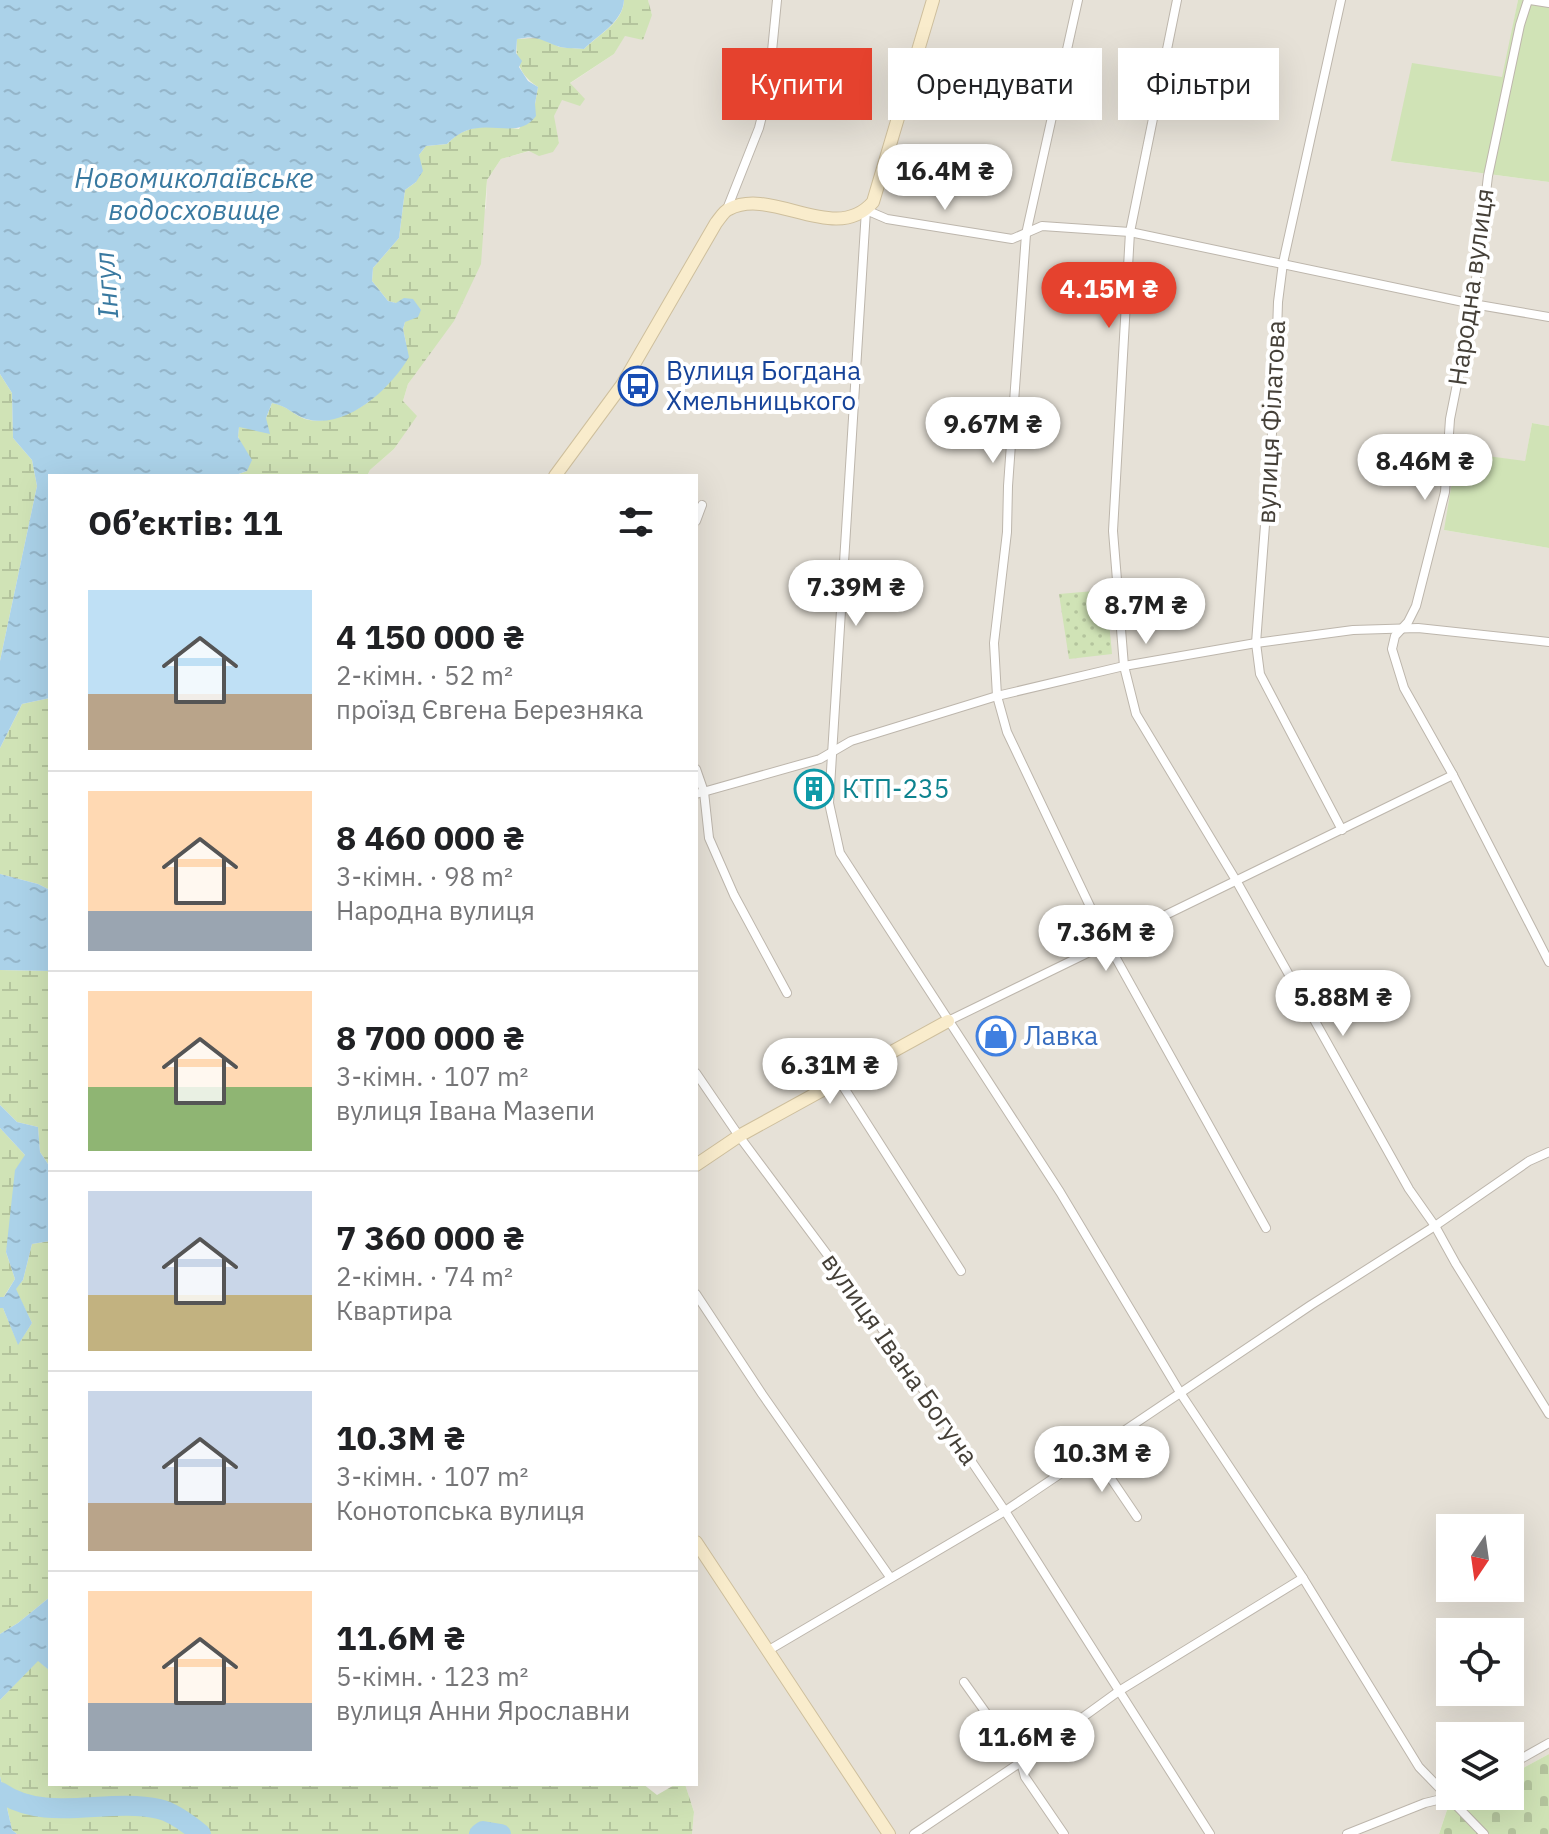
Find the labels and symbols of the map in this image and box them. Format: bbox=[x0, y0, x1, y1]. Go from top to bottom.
pin: 16.4M ₴ bbox=[871, 144, 1019, 212]
water label: Новомиколаївське водосховище bbox=[74, 159, 314, 228]
street label: Народна вулиця bbox=[1439, 186, 1501, 388]
water label: Інгул bbox=[85, 250, 126, 320]
pin: 4.15M ₴ bbox=[1035, 262, 1183, 330]
street label: вулиця Філатова bbox=[1248, 319, 1292, 525]
place label: Вулиця Богдана Хмельницького bbox=[666, 353, 861, 417]
bus stop icon: Вулиця Богдана Хмельницького bbox=[617, 365, 659, 407]
pin: 9.67M ₴ bbox=[919, 397, 1067, 465]
pin: 8.46M ₴ bbox=[1351, 434, 1499, 502]
pin: 7.39M ₴ bbox=[782, 560, 930, 628]
pin: 8.7M ₴ bbox=[1081, 578, 1211, 646]
building icon: КТП-235 bbox=[793, 768, 835, 810]
place label: КТП-235 bbox=[842, 771, 949, 805]
pin: 7.36M ₴ bbox=[1032, 905, 1180, 973]
pin: 5.88M ₴ bbox=[1269, 970, 1417, 1038]
shop icon: Лавка bbox=[975, 1015, 1017, 1057]
place label: Лавка bbox=[1024, 1018, 1098, 1052]
pin: 6.31M ₴ bbox=[756, 1038, 904, 1106]
street label: вулиця Івана Богуна bbox=[815, 1246, 987, 1471]
pin: 10.3M ₴ bbox=[1028, 1426, 1176, 1494]
north arrow bbox=[1436, 1514, 1524, 1602]
pin: 11.6M ₴ bbox=[953, 1710, 1101, 1778]

